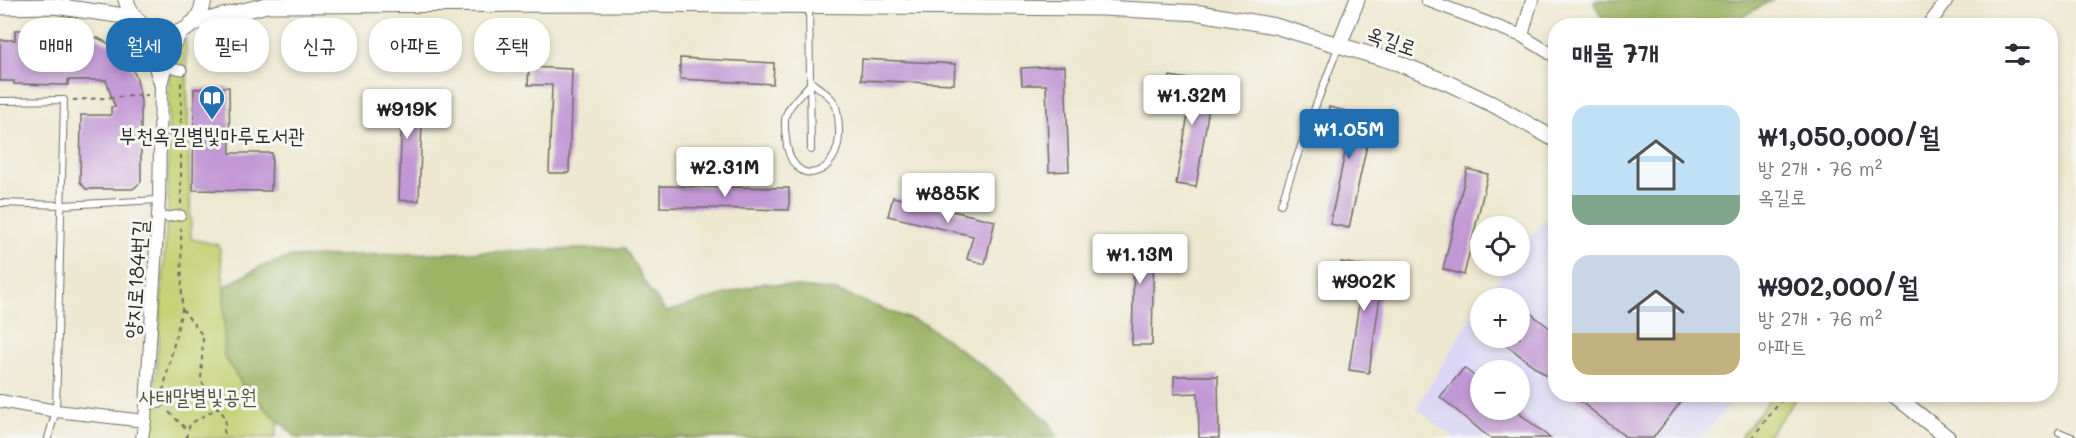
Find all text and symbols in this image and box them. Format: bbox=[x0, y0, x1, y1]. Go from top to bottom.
chip: 매매 bbox=[18, 18, 94, 72]
chip: 월세 bbox=[106, 18, 182, 72]
chip: 필터 bbox=[194, 18, 269, 72]
chip: 신규 bbox=[281, 18, 357, 72]
chip: 아파트 bbox=[369, 18, 462, 72]
chip: 주택 bbox=[474, 18, 550, 72]
street label: 옥길로 bbox=[1364, 19, 1420, 61]
text: 매물 7개 bbox=[1572, 36, 1659, 70]
icon: filters bbox=[2001, 38, 2034, 71]
pin: ₩1.32M bbox=[1143, 75, 1241, 126]
text: ₩1.32M bbox=[1157, 81, 1227, 107]
library icon: 부천옥길별빛마루도서관 bbox=[197, 83, 227, 121]
pin: ₩919K bbox=[365, 89, 449, 140]
text: ₩919K bbox=[377, 95, 437, 121]
pin: ₩1.05M bbox=[1300, 109, 1398, 160]
text: ₩1.05M bbox=[1314, 115, 1384, 141]
text: ₩1,050,000/월 bbox=[1758, 119, 1940, 153]
place label: 부천옥길별빛마루도서관 bbox=[119, 121, 305, 148]
icon: home bbox=[1620, 129, 1692, 201]
pin: ₩2.31M bbox=[676, 147, 774, 198]
text: ₩2.31M bbox=[690, 153, 760, 179]
text: 방 2개 · 76 m² bbox=[1758, 155, 1882, 181]
pin: ₩885K bbox=[906, 173, 990, 224]
text: ₩885K bbox=[916, 179, 980, 205]
text: 옥길로 bbox=[1758, 183, 1806, 209]
map controls bbox=[1470, 216, 1530, 420]
button: locate bbox=[1470, 216, 1530, 276]
street label: 양지로184번길 bbox=[117, 219, 153, 339]
pin: ₩1.13M bbox=[1091, 234, 1189, 285]
text: ₩1.13M bbox=[1107, 240, 1173, 266]
pin: ₩902K bbox=[1322, 261, 1406, 312]
text: ₩902K bbox=[1332, 267, 1396, 293]
text: ₩902,000/월 bbox=[1758, 269, 1918, 303]
icon: home bbox=[1620, 279, 1692, 351]
button: + bbox=[1470, 288, 1530, 348]
text: 방 2개 · 76 m² bbox=[1758, 305, 1882, 331]
text: 아파트 bbox=[1758, 333, 1806, 359]
button: − bbox=[1470, 360, 1530, 420]
park label: 사태말별빛공원 bbox=[139, 382, 257, 409]

